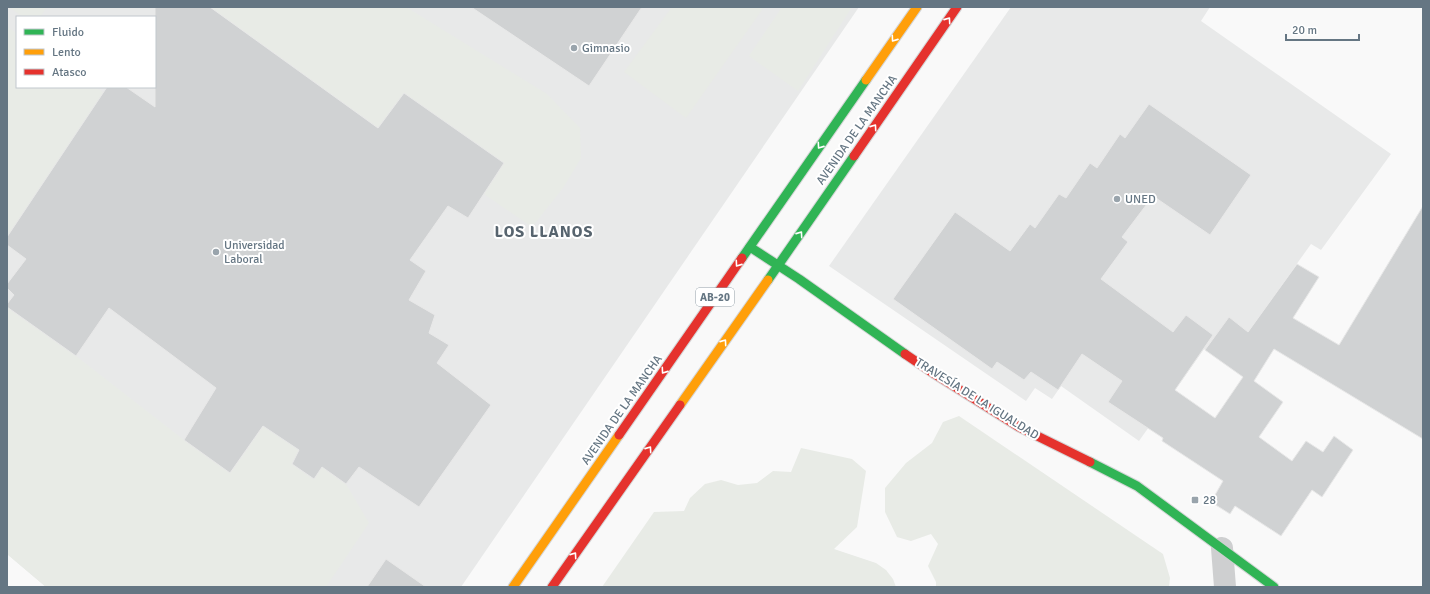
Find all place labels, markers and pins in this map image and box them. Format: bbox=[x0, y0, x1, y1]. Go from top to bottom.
place label: Gimnasio bbox=[582, 41, 630, 56]
marker: Gimnasio bbox=[569, 43, 579, 53]
place label: UNED bbox=[1125, 192, 1156, 207]
marker: UNED bbox=[1112, 194, 1122, 204]
place label: Universidad Laboral bbox=[224, 238, 285, 267]
marker: Universidad Laboral bbox=[211, 247, 221, 257]
place label: 28 bbox=[1203, 493, 1216, 508]
marker: 28 bbox=[1190, 495, 1200, 505]

